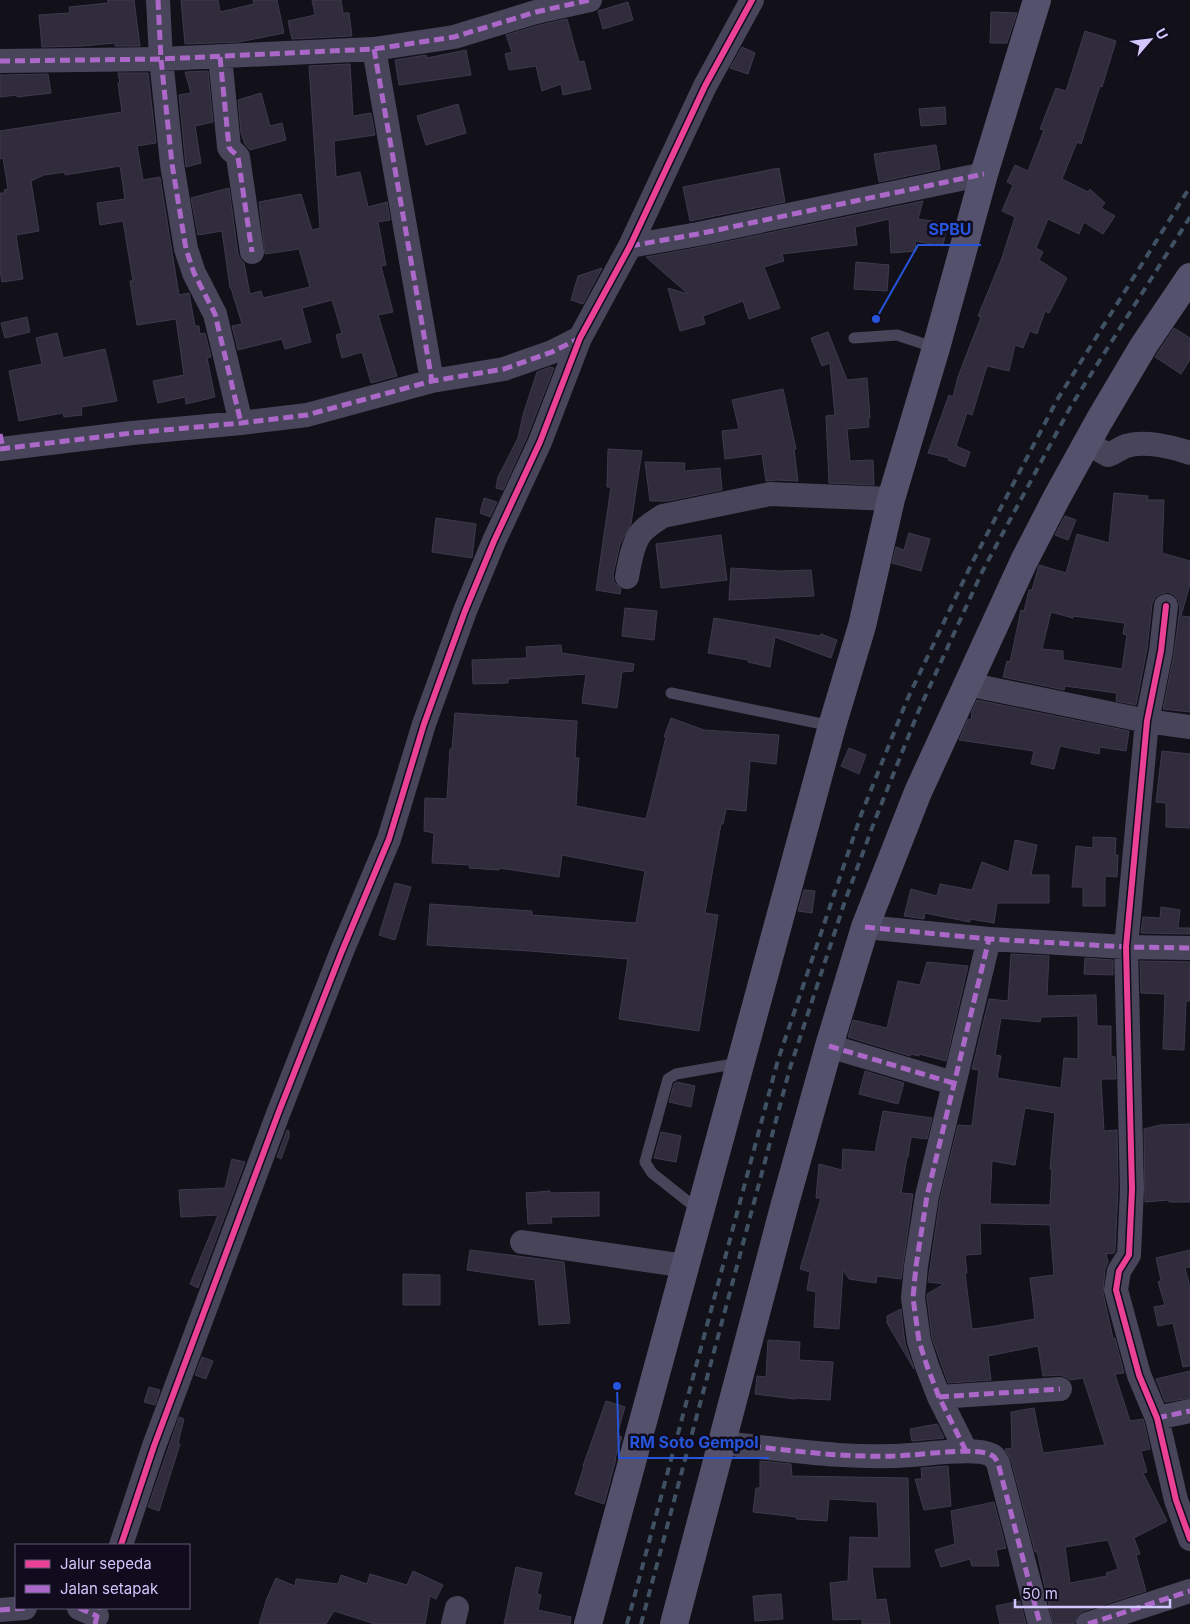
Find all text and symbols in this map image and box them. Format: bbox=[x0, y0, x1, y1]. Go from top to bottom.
north arrow bbox=[1125, 15, 1175, 65]
text: U bbox=[1152, 25, 1172, 42]
callout: SPBU bbox=[918, 214, 981, 245]
text: SPBU bbox=[928, 219, 972, 239]
callout: RM Soto Gempol bbox=[619, 1427, 769, 1458]
text: RM Soto Gempol bbox=[629, 1432, 759, 1452]
legend bbox=[15, 1544, 190, 1609]
text: Jalur sepeda bbox=[60, 1554, 152, 1573]
scale bar bbox=[1015, 1576, 1170, 1608]
text: Jalan setapak bbox=[60, 1579, 159, 1598]
text: 50 m bbox=[1022, 1584, 1058, 1603]

